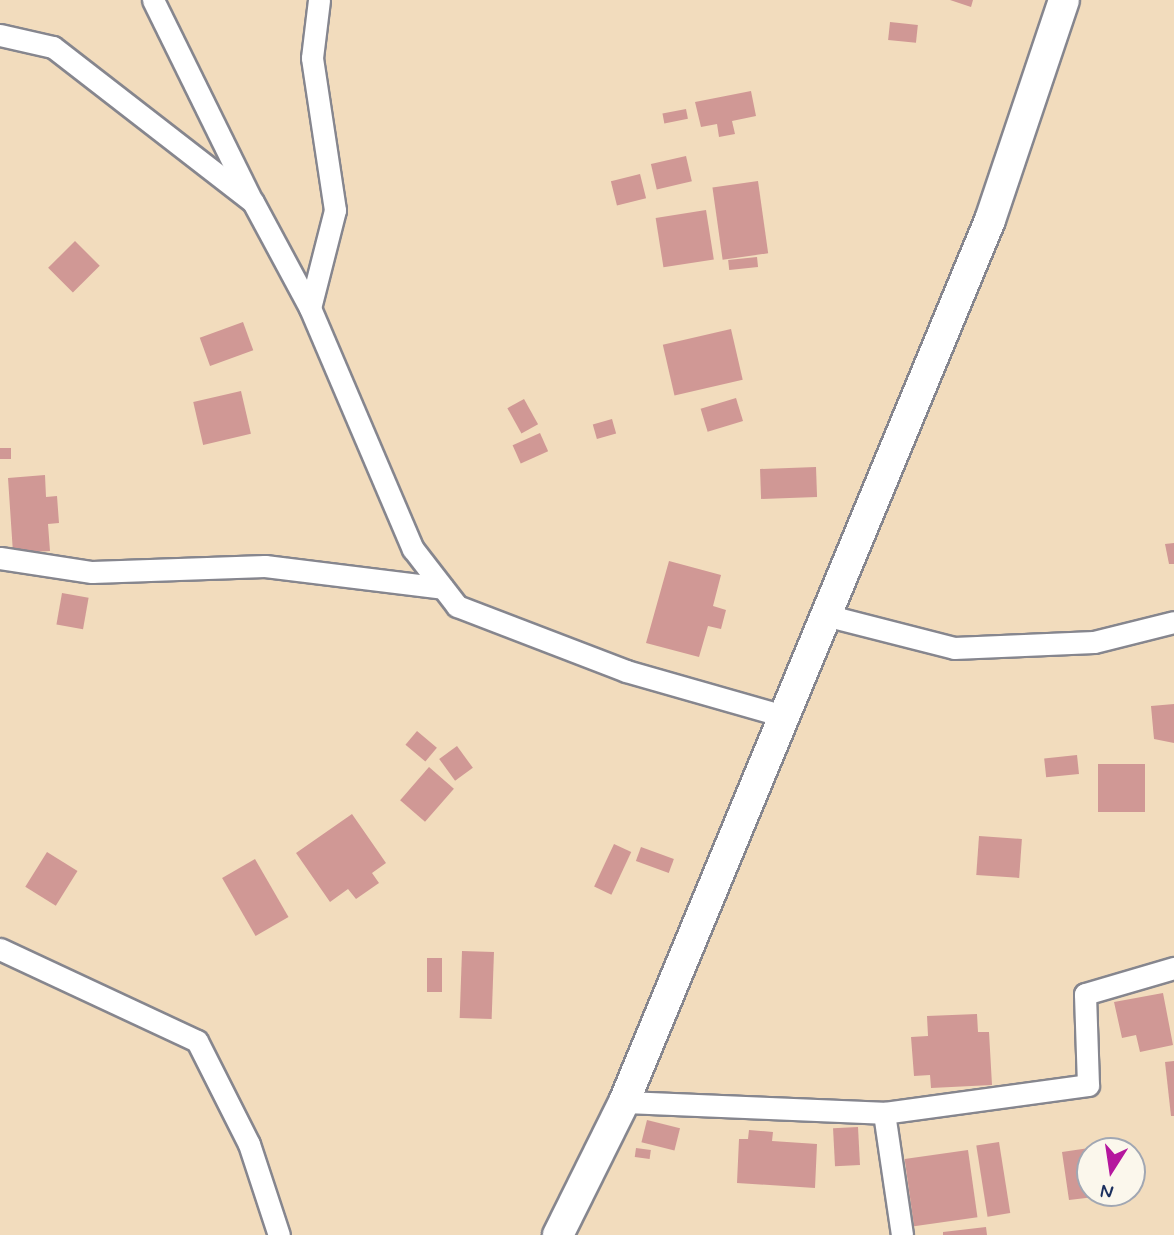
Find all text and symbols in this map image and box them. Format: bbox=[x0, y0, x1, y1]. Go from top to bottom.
north arrow bbox=[1076, 1137, 1146, 1207]
text: N bbox=[1098, 1178, 1116, 1205]

